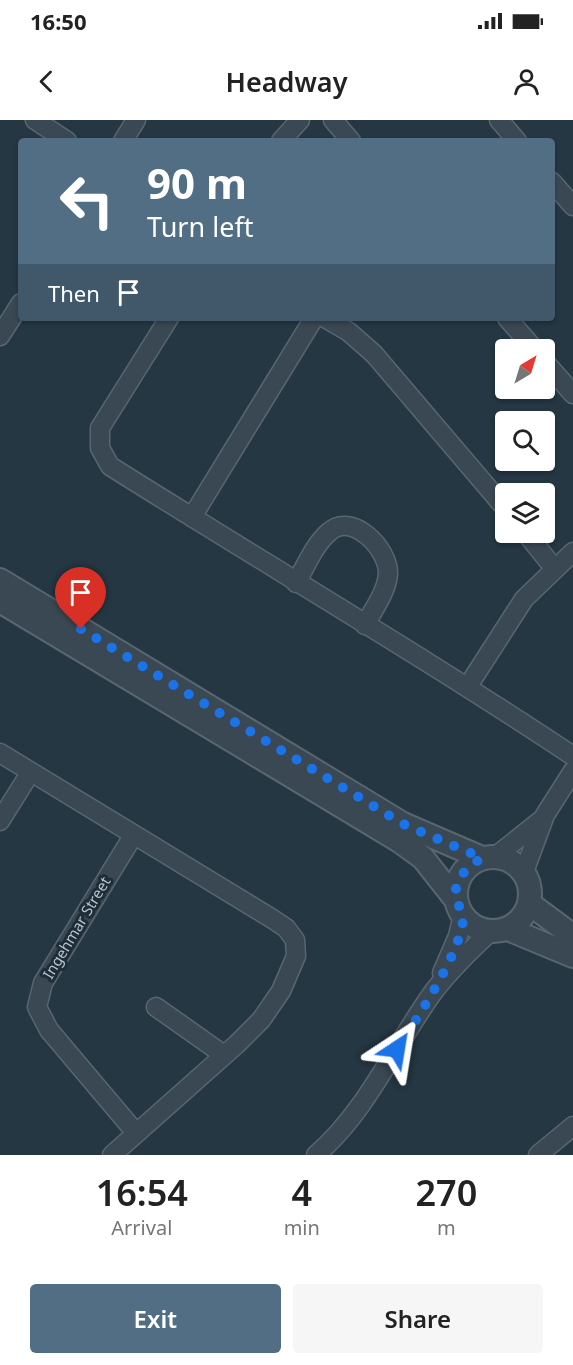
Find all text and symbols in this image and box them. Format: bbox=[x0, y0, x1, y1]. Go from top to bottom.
text: 16:50 bbox=[30, 6, 87, 36]
text: Headway bbox=[226, 63, 347, 100]
icon: back bbox=[30, 65, 63, 98]
icon: person bbox=[510, 65, 543, 98]
text: 90 m bbox=[147, 154, 247, 211]
icon: left bbox=[48, 162, 126, 240]
text: Turn left bbox=[147, 208, 253, 245]
icon: arrive bbox=[112, 276, 145, 309]
text: Then bbox=[48, 278, 100, 308]
north arrow bbox=[495, 339, 555, 399]
map controls bbox=[495, 339, 555, 543]
button: search bbox=[495, 411, 555, 471]
button: layers bbox=[495, 483, 555, 543]
pin bbox=[55, 567, 106, 629]
icon: arrive bbox=[64, 576, 97, 609]
street label: Ingehmar Street bbox=[38, 872, 115, 982]
position arrow bbox=[365, 1017, 429, 1081]
text: 16:54 bbox=[96, 1168, 188, 1217]
text: 4 bbox=[291, 1168, 312, 1217]
text: 270 bbox=[416, 1168, 477, 1217]
text: Arrival bbox=[111, 1214, 172, 1241]
text: min bbox=[284, 1214, 320, 1241]
text: m bbox=[437, 1214, 456, 1241]
button: Exit bbox=[30, 1284, 281, 1353]
button: Share bbox=[293, 1284, 543, 1353]

